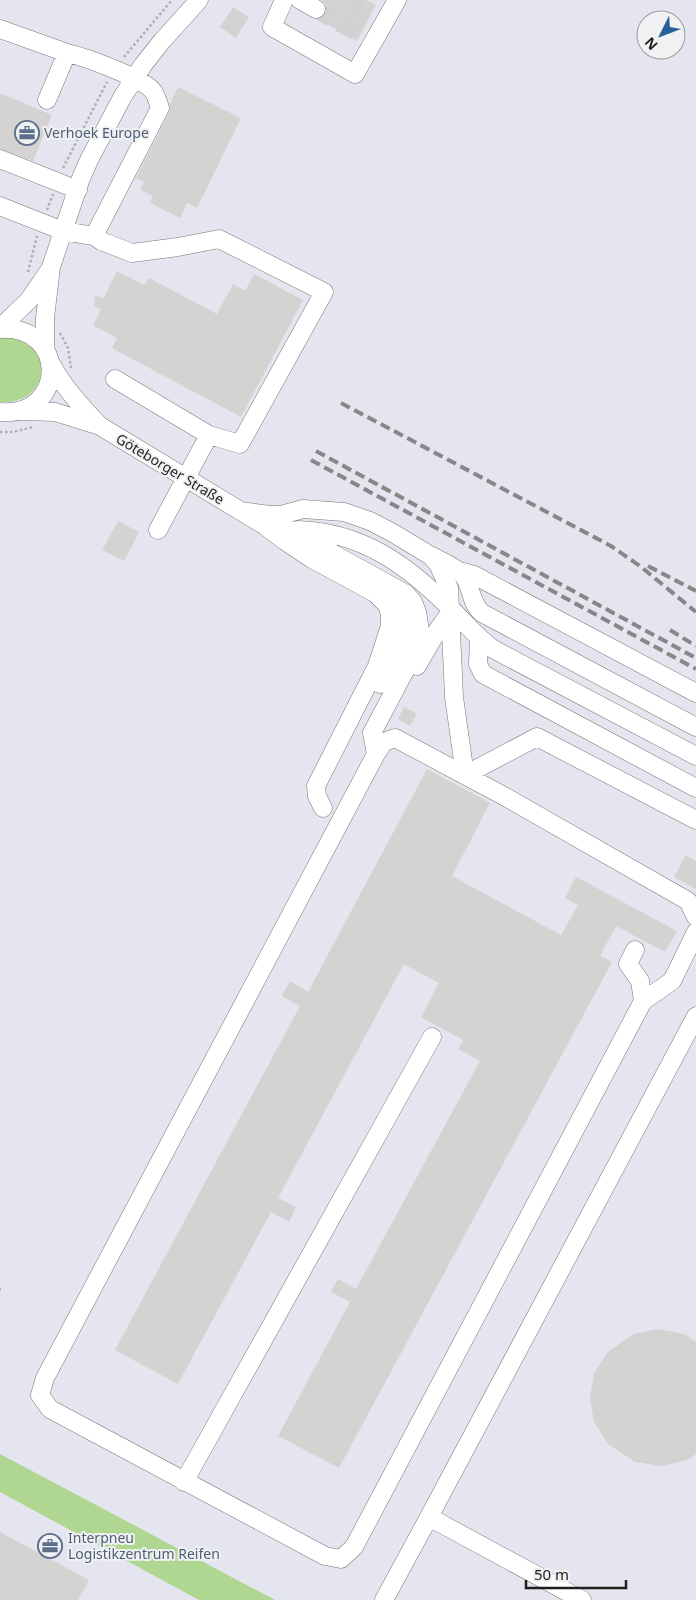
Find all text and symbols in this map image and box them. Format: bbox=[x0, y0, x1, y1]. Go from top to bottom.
north arrow bbox=[636, 10, 686, 60]
text: N bbox=[640, 33, 662, 55]
office icon: Verhoek Europe bbox=[14, 120, 40, 146]
place label: Verhoek Europe bbox=[44, 123, 149, 142]
street label: Göteborger Straße bbox=[113, 429, 228, 508]
place label: Interpneu Logistikzentrum Reifen bbox=[68, 1528, 220, 1563]
office icon: Interpneu Logistikzentrum Reifen bbox=[37, 1533, 63, 1559]
scale bar bbox=[526, 1558, 626, 1590]
text: 50 m bbox=[534, 1564, 569, 1584]

